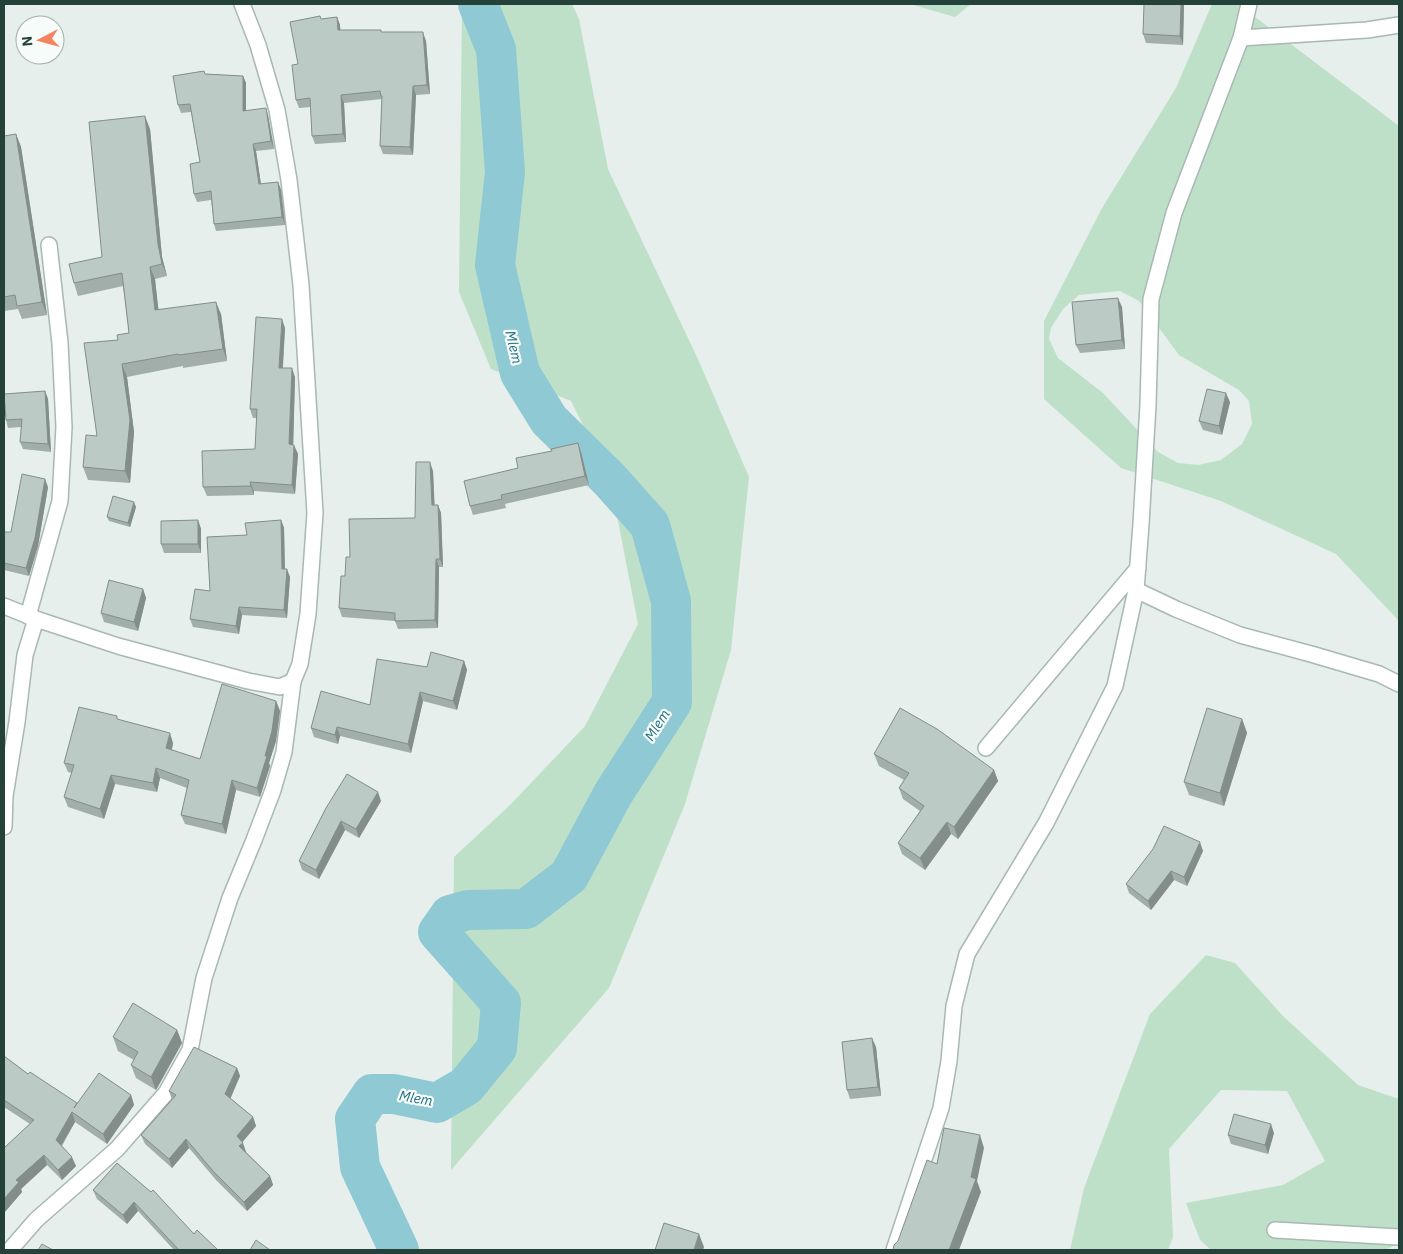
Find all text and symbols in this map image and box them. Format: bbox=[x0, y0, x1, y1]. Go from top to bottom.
north arrow bbox=[15, 15, 65, 65]
text: N bbox=[18, 35, 37, 47]
water label: Mlem bbox=[501, 329, 527, 366]
water label: Mlem bbox=[640, 706, 674, 744]
water label: Mlem bbox=[398, 1086, 434, 1110]

